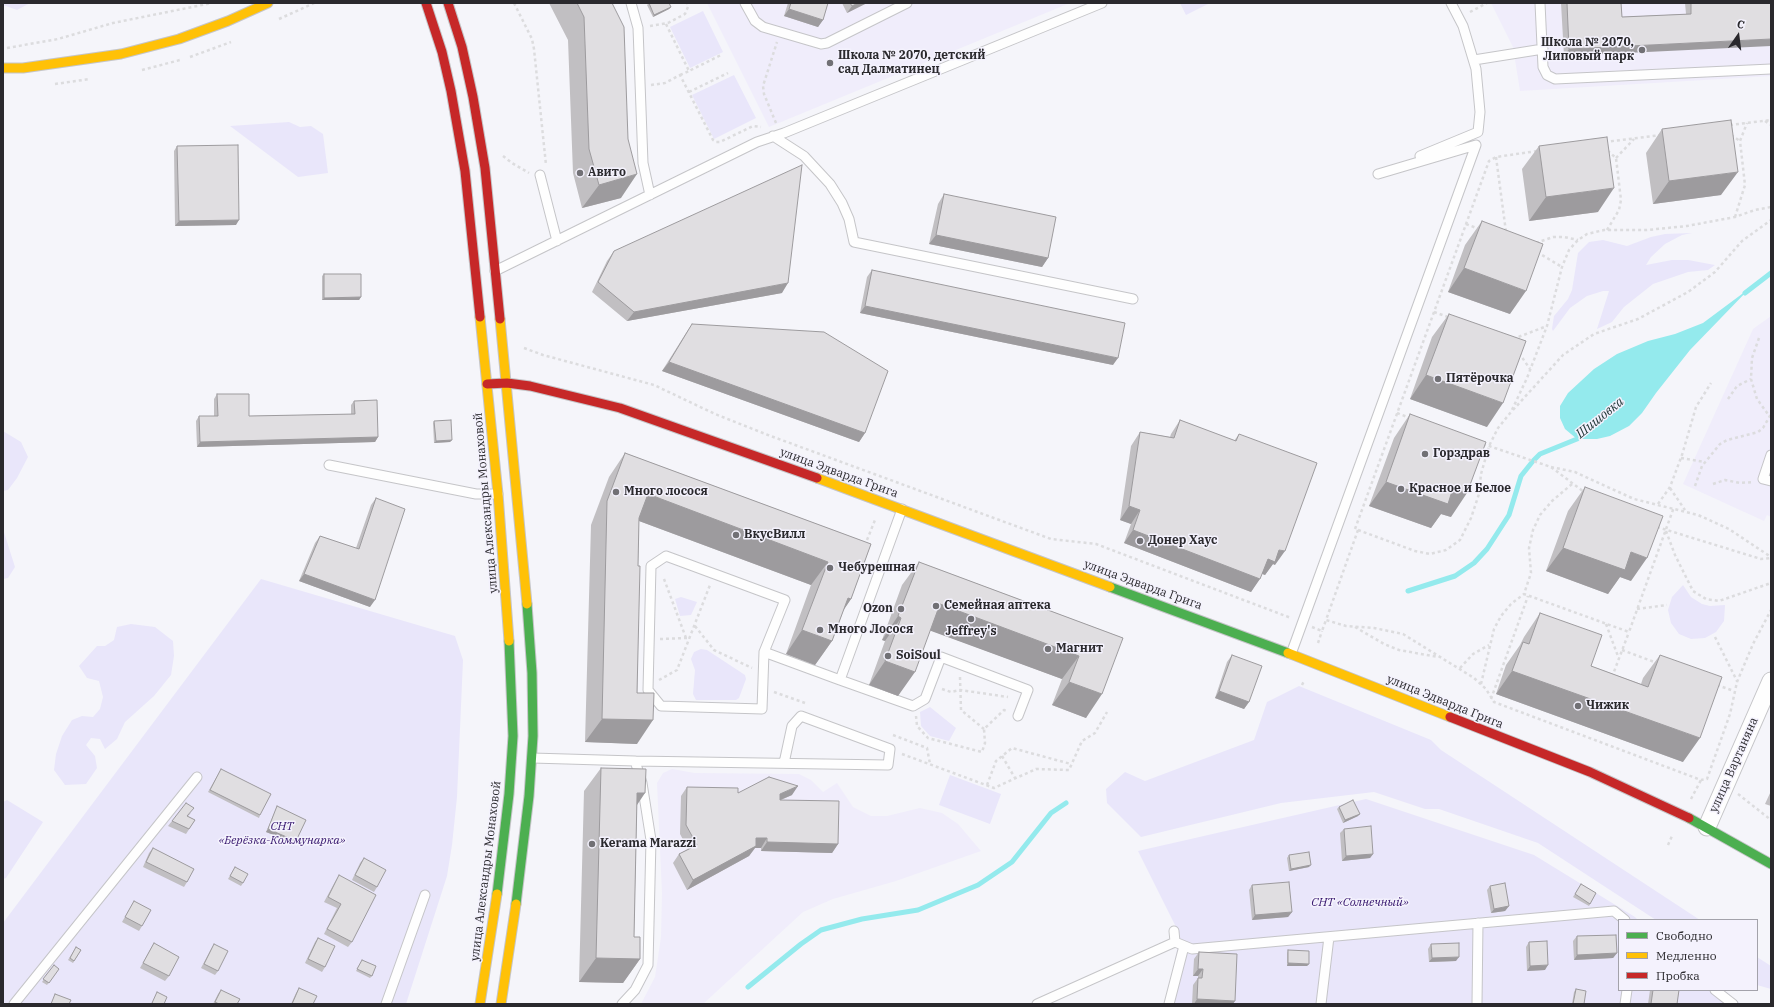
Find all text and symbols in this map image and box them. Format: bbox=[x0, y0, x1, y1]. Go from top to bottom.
north arrow bbox=[1718, 16, 1758, 56]
text: С bbox=[1736, 17, 1746, 32]
place label: Школа № 2070, Липовый парк bbox=[1541, 36, 1634, 64]
marker: Школа № 2070, Липовый парк bbox=[1637, 45, 1647, 55]
place label: Школа № 2070, детский сад Далматинец bbox=[838, 49, 985, 77]
marker: Школа № 2070, детский сад Далматинец bbox=[825, 58, 835, 68]
place label: Авито bbox=[588, 166, 626, 180]
marker: Авито bbox=[575, 168, 585, 178]
place label: Пятёрочка bbox=[1446, 372, 1514, 386]
marker: Пятёрочка bbox=[1433, 374, 1443, 384]
water label: Шишовка bbox=[1573, 394, 1627, 442]
street label: улица Александры Монаховой bbox=[471, 412, 501, 594]
street label: улица Эдварда Грига bbox=[778, 445, 900, 501]
place label: Горздрав bbox=[1433, 447, 1490, 461]
marker: Горздрав bbox=[1420, 449, 1430, 459]
place label: Красное и Белое bbox=[1409, 482, 1511, 496]
marker: Красное и Белое bbox=[1396, 484, 1406, 494]
place label: Много лосося bbox=[624, 485, 708, 499]
marker: Много лосося bbox=[611, 487, 621, 497]
place label: ВкусВилл bbox=[744, 528, 805, 542]
marker: ВкусВилл bbox=[731, 530, 741, 540]
place label: Донер Хаус bbox=[1148, 534, 1217, 548]
marker: Донер Хаус bbox=[1135, 536, 1145, 546]
street label: улица Эдварда Грига bbox=[1082, 557, 1204, 613]
place label: Чебурешная bbox=[838, 561, 915, 575]
marker: Чебурешная bbox=[825, 563, 835, 573]
place label: Семейная аптека bbox=[944, 599, 1051, 613]
marker: Семейная аптека bbox=[931, 601, 941, 611]
place label: Ozon bbox=[863, 602, 893, 616]
marker: Ozon bbox=[896, 604, 906, 614]
marker: Jeffrey's bbox=[966, 614, 976, 624]
place label: Много Лосося bbox=[828, 623, 913, 637]
marker: Много Лосося bbox=[815, 625, 825, 635]
place label: Jeffrey's bbox=[945, 625, 997, 639]
place label: Магнит bbox=[1056, 642, 1103, 656]
marker: Магнит bbox=[1043, 644, 1053, 654]
place label: SoiSoul bbox=[896, 649, 941, 663]
marker: SoiSoul bbox=[883, 651, 893, 661]
street label: улица Эдварда Грига bbox=[1385, 672, 1505, 732]
place label: Чижик bbox=[1586, 699, 1629, 713]
marker: Чижик bbox=[1573, 701, 1583, 711]
street label: улица Вартаняна bbox=[1707, 715, 1761, 815]
street label: улица Александры Монаховой bbox=[468, 780, 504, 962]
park label: СНТ «Берёзка-Коммунарка» bbox=[218, 820, 346, 848]
place label: Kerama Marazzi bbox=[600, 837, 696, 851]
marker: Kerama Marazzi bbox=[587, 839, 597, 849]
park label: СНТ «Солнечный» bbox=[1311, 896, 1409, 910]
legend bbox=[1618, 919, 1758, 991]
text: Свободно bbox=[1656, 928, 1713, 943]
text: Медленно bbox=[1656, 948, 1717, 963]
text: Пробка bbox=[1656, 968, 1700, 983]

